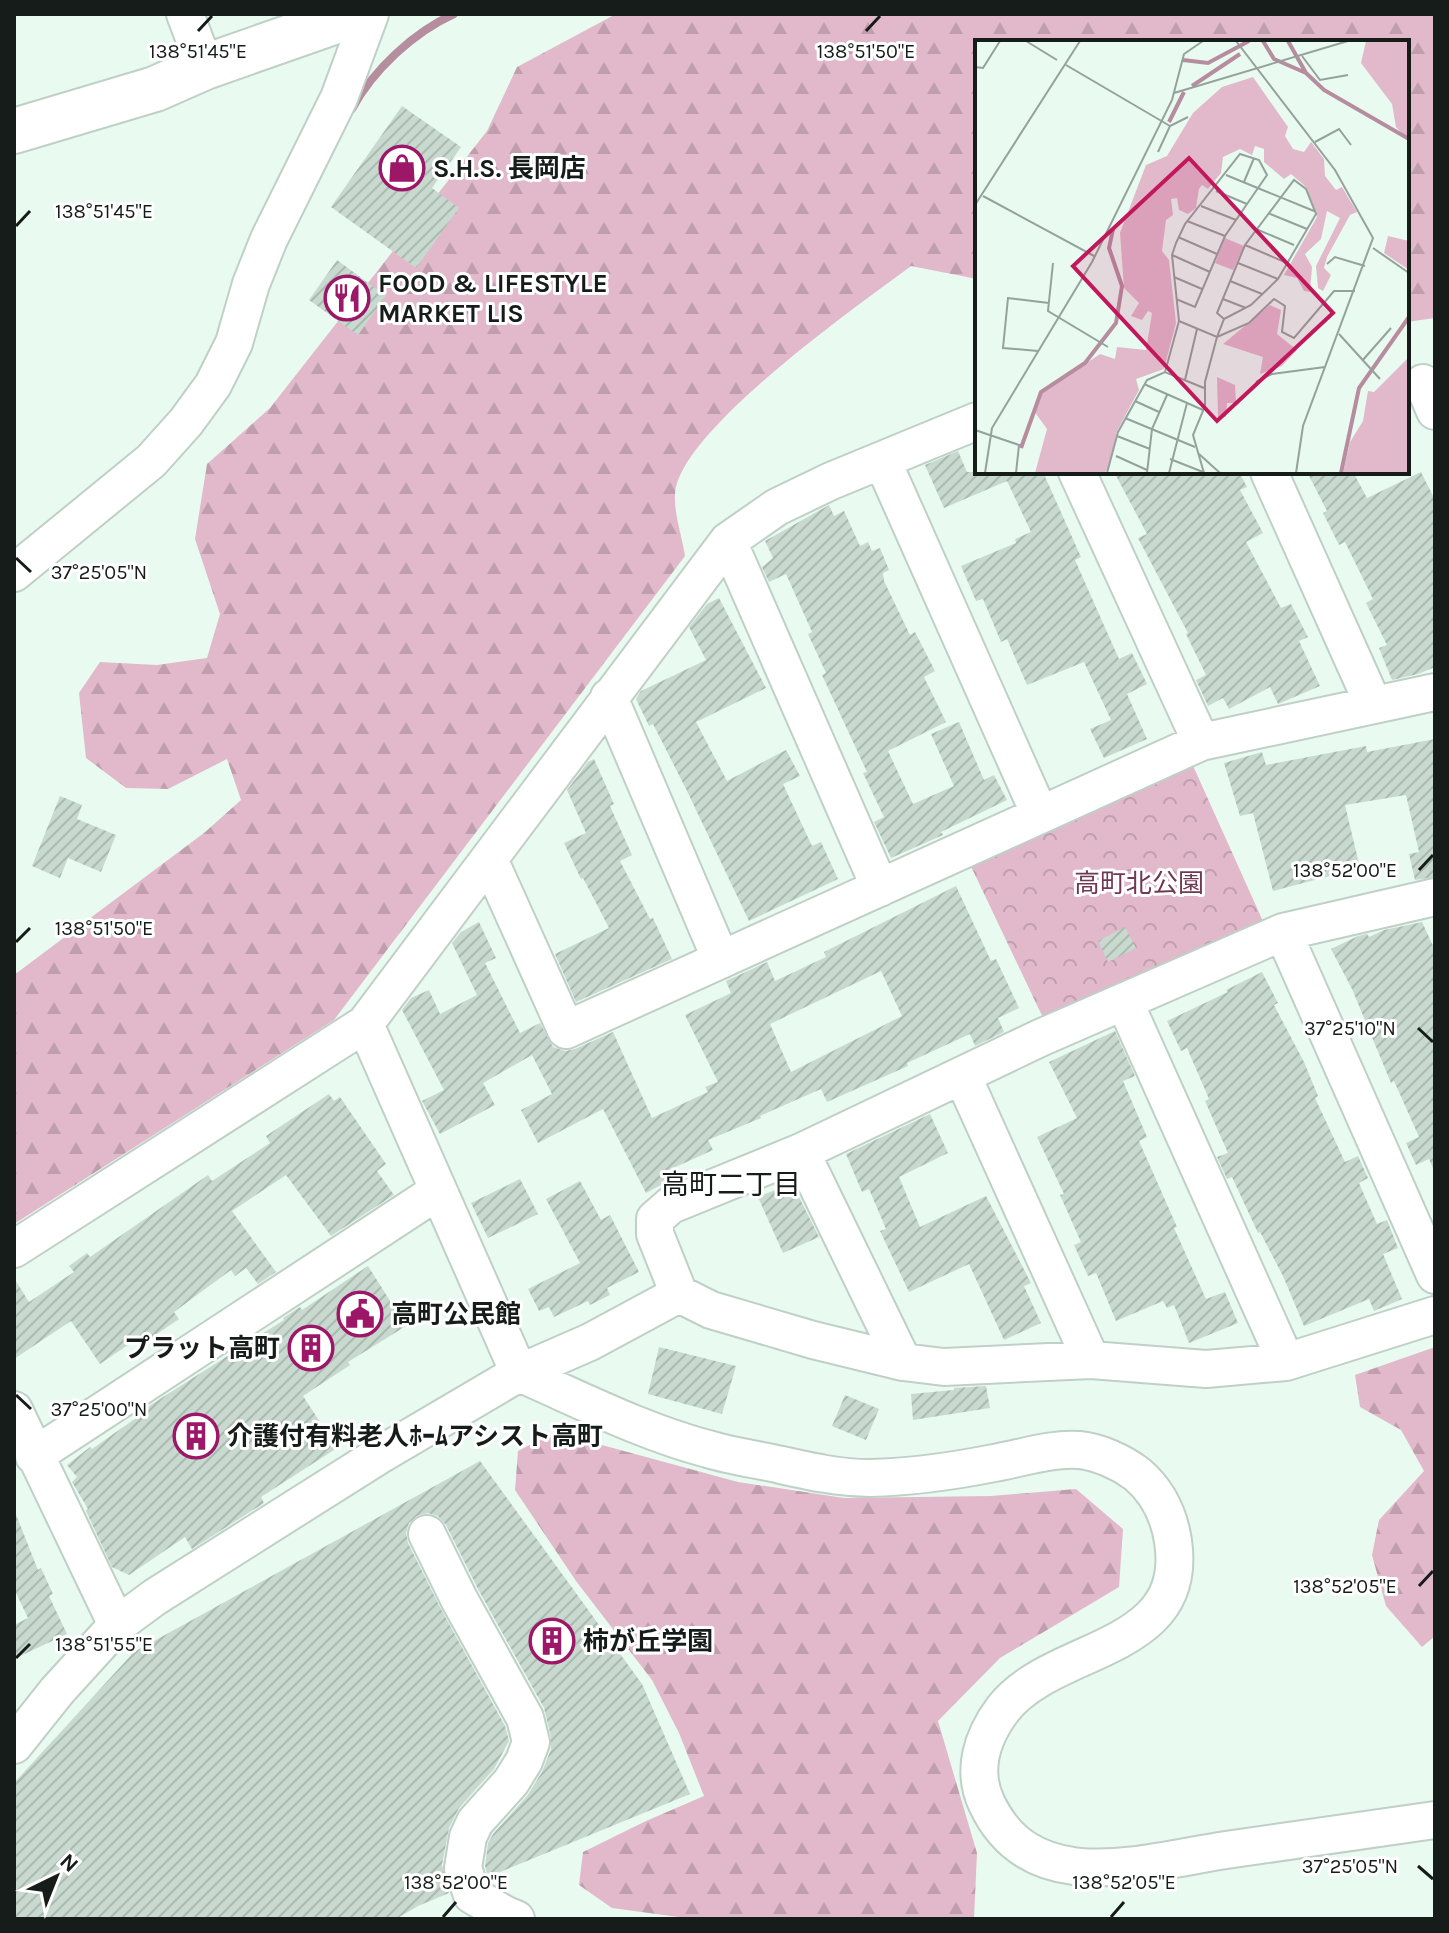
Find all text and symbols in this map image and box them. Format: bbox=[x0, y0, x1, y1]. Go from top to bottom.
text: 138°51'45"E bbox=[149, 40, 247, 63]
text: 138°51'50"E bbox=[817, 40, 915, 63]
inset map bbox=[975, 40, 1409, 474]
shop icon: S.H.S. 長岡店 bbox=[378, 144, 426, 192]
place label: S.H.S. 長岡店 bbox=[433, 153, 586, 184]
text: 138°51'45"E bbox=[55, 200, 153, 223]
place label: FOOD & LIFESTYLE MARKET LIS bbox=[378, 268, 608, 329]
restaurant icon: FOOD & LIFESTYLE MARKET LIS bbox=[323, 274, 371, 322]
text: 37°25'05"N bbox=[51, 561, 147, 584]
text: 138°52'00"E bbox=[1293, 859, 1397, 882]
park label: 高町北公園 bbox=[1074, 868, 1204, 899]
text: 138°51'50"E bbox=[55, 917, 153, 940]
text: 37°25'10"N bbox=[1304, 1017, 1396, 1040]
district label: 高町二丁目 bbox=[661, 1168, 801, 1201]
public building icon: 高町公民館 bbox=[336, 1290, 384, 1338]
place label: 高町公民館 bbox=[391, 1299, 521, 1330]
building icon: プラット高町 bbox=[287, 1324, 335, 1372]
place label: プラット高町 bbox=[124, 1333, 280, 1364]
text: 37°25'00"N bbox=[50, 1398, 148, 1421]
building icon: 介護付有料老人ﾎｰﾑアシスト高町 bbox=[172, 1412, 220, 1460]
place label: 介護付有料老人ﾎｰﾑアシスト高町 bbox=[227, 1421, 603, 1452]
text: 138°52'05"E bbox=[1293, 1575, 1397, 1598]
building icon: 柿が丘学園 bbox=[528, 1617, 576, 1665]
place label: 柿が丘学園 bbox=[583, 1626, 713, 1657]
text: 138°51'55"E bbox=[55, 1633, 153, 1656]
north arrow bbox=[16, 1837, 96, 1917]
text: N bbox=[54, 1848, 84, 1878]
text: 37°25'05"N bbox=[1302, 1855, 1398, 1878]
text: 138°52'00"E bbox=[404, 1871, 508, 1894]
text: 138°52'05"E bbox=[1072, 1871, 1176, 1894]

